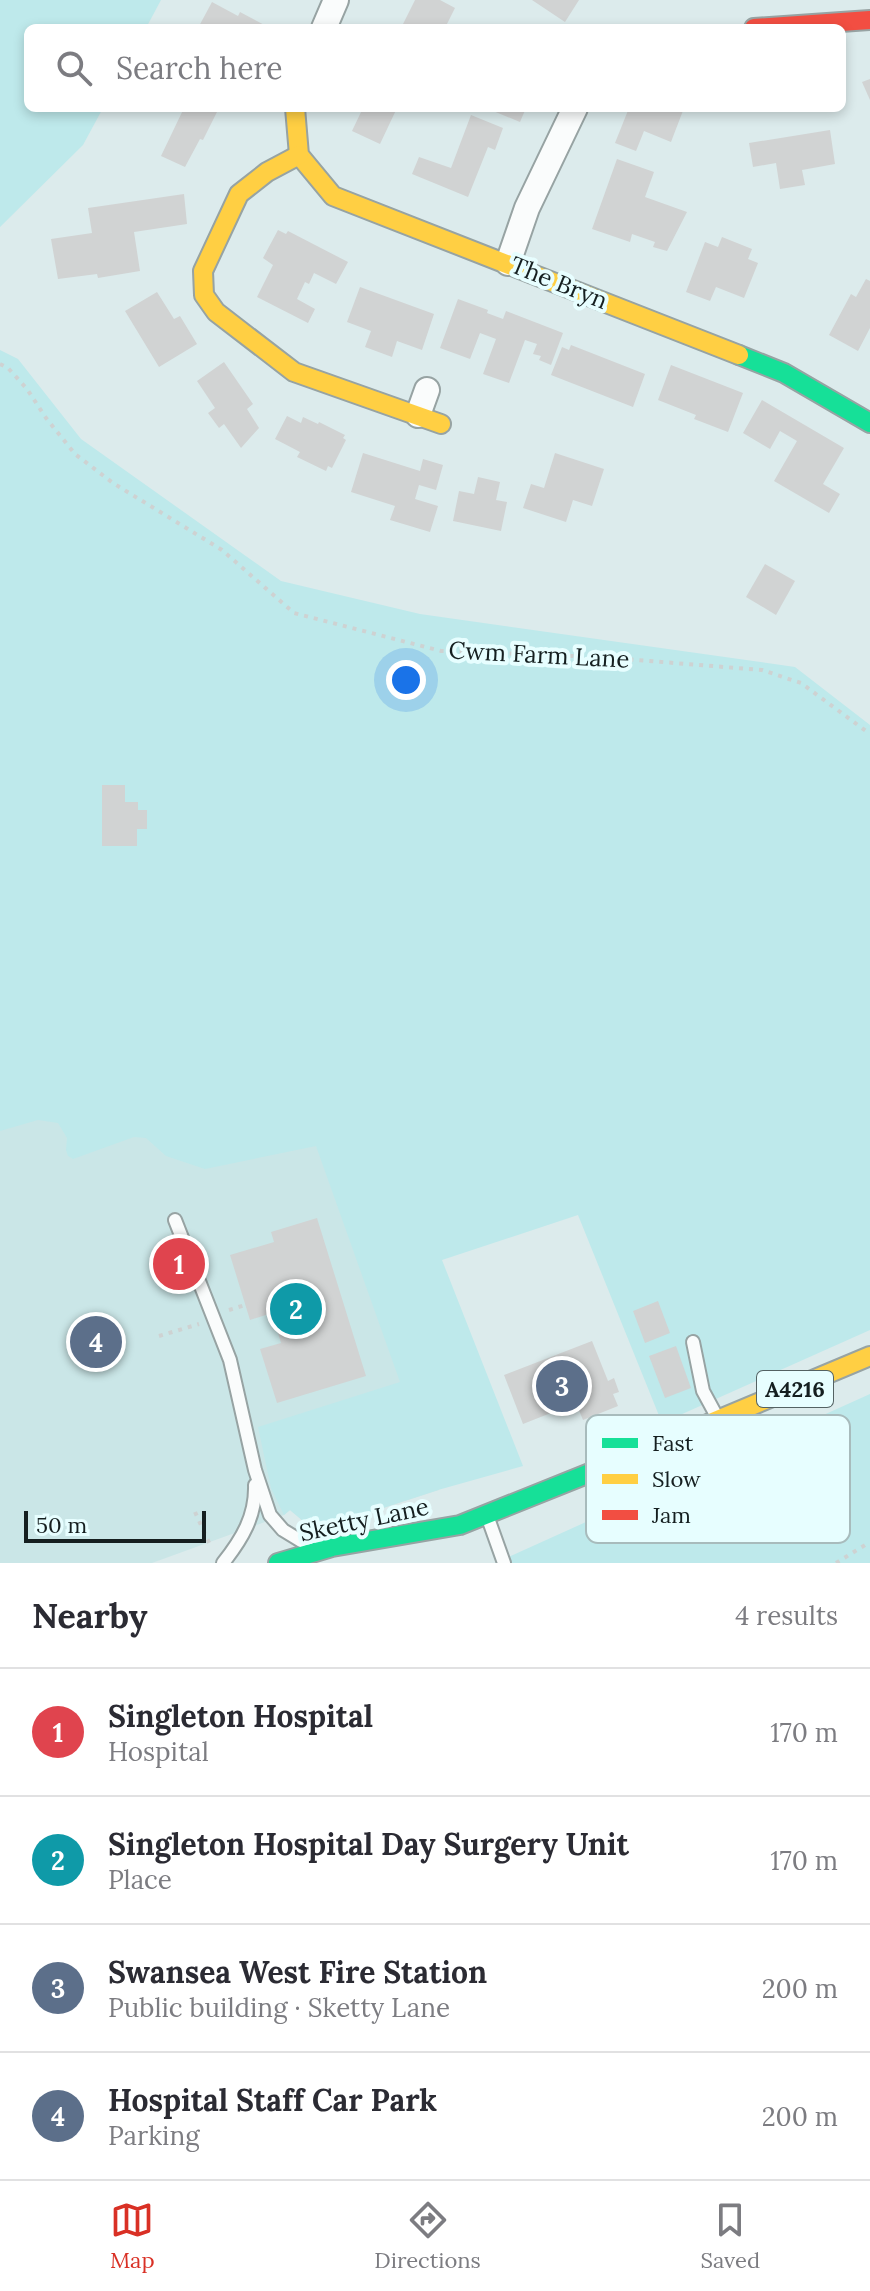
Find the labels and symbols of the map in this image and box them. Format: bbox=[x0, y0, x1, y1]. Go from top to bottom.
street label: The Bryn bbox=[506, 249, 612, 316]
street label: Cwm Farm Lane bbox=[448, 634, 630, 675]
your location bbox=[386, 660, 426, 700]
pin: 1 bbox=[153, 1234, 205, 1294]
pin: 2 bbox=[270, 1279, 322, 1339]
pin: 4 bbox=[70, 1312, 122, 1372]
pin: 3 bbox=[536, 1356, 588, 1416]
road number: A4216 bbox=[757, 1371, 833, 1407]
legend bbox=[586, 1415, 850, 1543]
text: Fast bbox=[652, 1429, 694, 1457]
text: Slow bbox=[652, 1465, 701, 1493]
street label: Sketty Lane bbox=[296, 1491, 431, 1548]
text: Jam bbox=[651, 1501, 691, 1529]
scale bar bbox=[24, 1507, 206, 1543]

